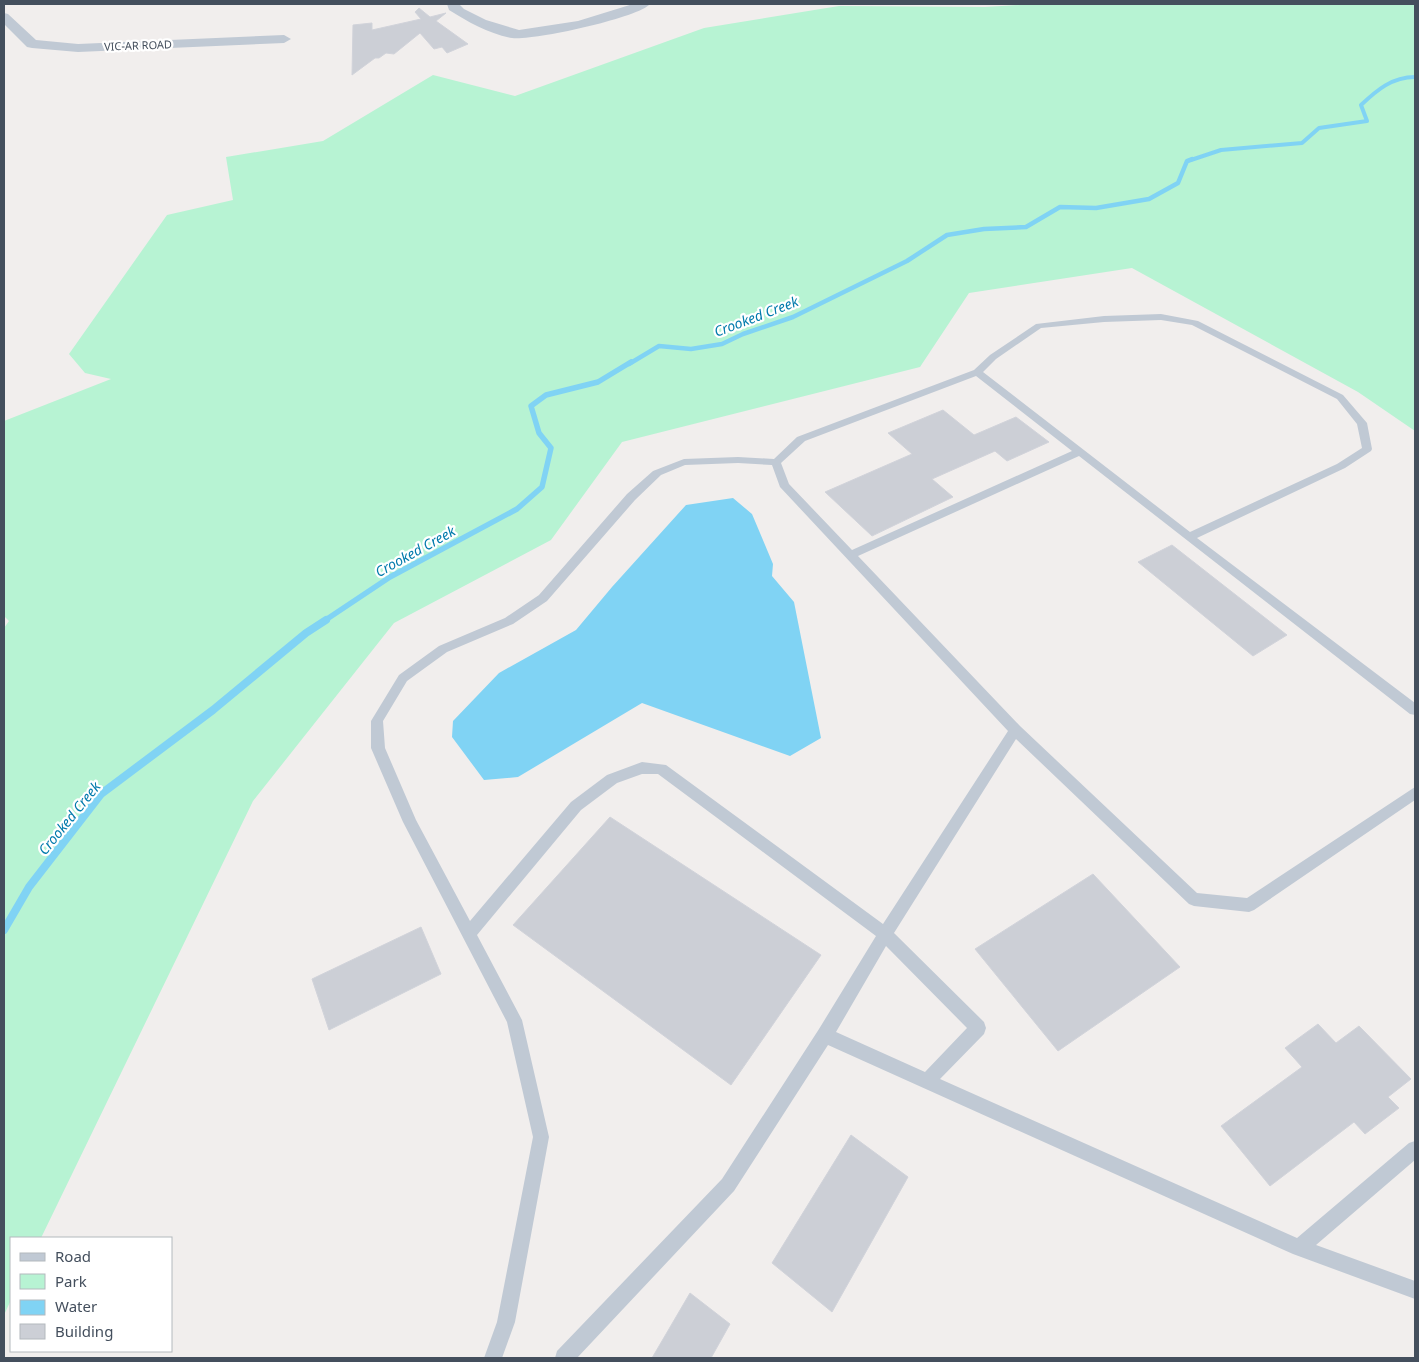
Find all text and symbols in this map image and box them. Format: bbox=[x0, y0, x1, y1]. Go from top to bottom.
street label: VIC-AR ROAD bbox=[104, 36, 172, 54]
water label: Crooked Creek bbox=[711, 291, 802, 341]
water label: Crooked Creek bbox=[371, 521, 459, 581]
water label: Crooked Creek bbox=[34, 777, 105, 859]
legend bbox=[10, 1237, 172, 1352]
text: Road bbox=[55, 1246, 91, 1266]
text: Park bbox=[55, 1271, 87, 1291]
text: Water bbox=[55, 1296, 97, 1316]
text: Building bbox=[55, 1321, 113, 1341]

